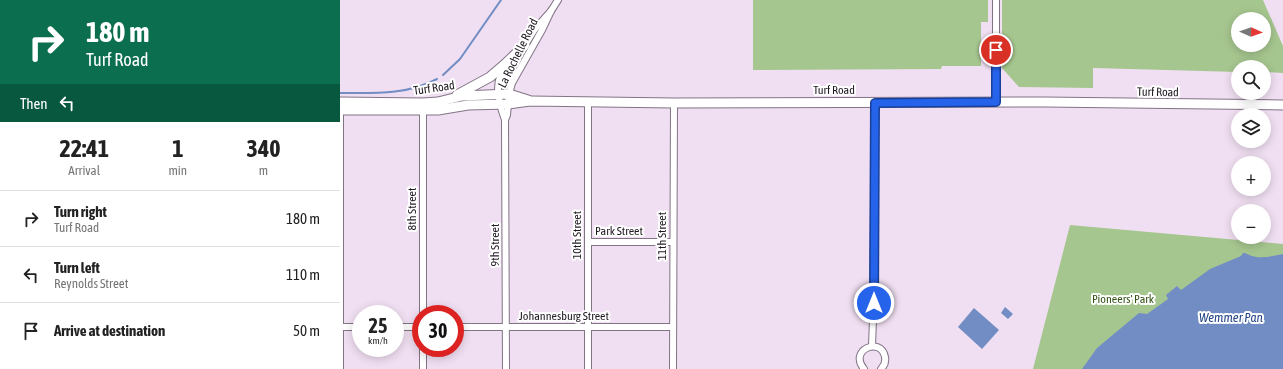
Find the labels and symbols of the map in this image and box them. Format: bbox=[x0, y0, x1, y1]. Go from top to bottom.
north arrow bbox=[1231, 12, 1271, 52]
street label: La Rochelle Road bbox=[495, 16, 541, 90]
pin bbox=[979, 33, 1013, 67]
street label: Turf Road bbox=[412, 78, 456, 98]
street label: Turf Road bbox=[813, 83, 855, 97]
street label: Turf Road bbox=[1137, 85, 1179, 99]
street label: 8th Street bbox=[405, 187, 419, 230]
street label: 10th Street bbox=[570, 210, 584, 259]
street label: 11th Street bbox=[655, 211, 669, 260]
street label: 9th Street bbox=[488, 223, 502, 266]
street label: Park Street bbox=[595, 224, 644, 238]
position arrow bbox=[853, 282, 895, 324]
park label: Pioneers' Park bbox=[1092, 292, 1155, 306]
speed limit sign: 30 bbox=[412, 305, 464, 357]
street label: Johannesburg Street bbox=[519, 309, 610, 323]
water label: Wemmer Pan bbox=[1199, 310, 1264, 325]

